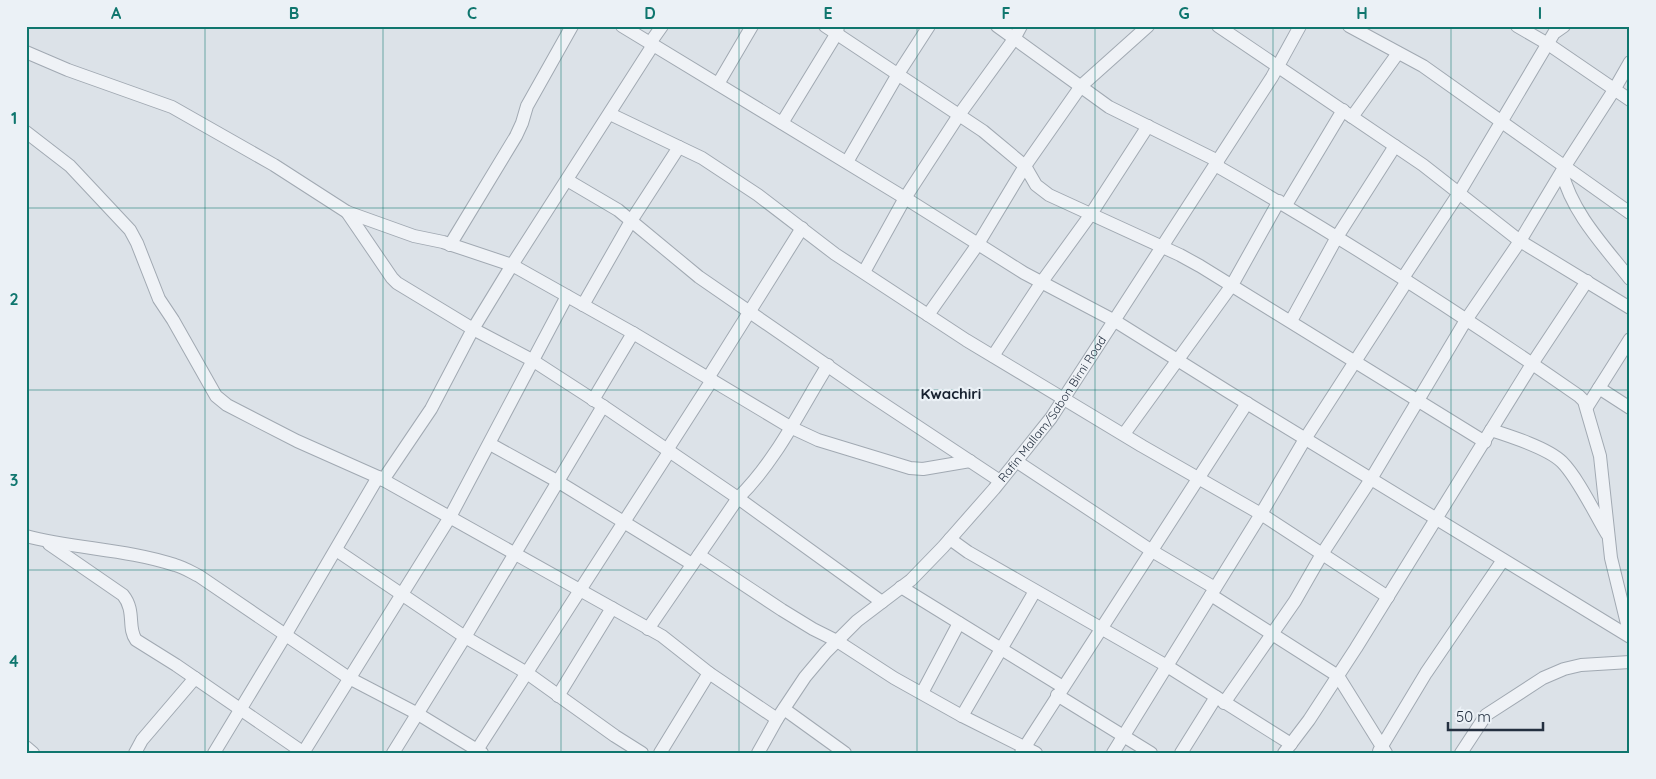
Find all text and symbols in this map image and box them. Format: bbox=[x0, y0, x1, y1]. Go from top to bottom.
text: A bbox=[111, 3, 122, 23]
text: B bbox=[289, 3, 299, 23]
text: C bbox=[467, 3, 477, 23]
text: D bbox=[644, 3, 656, 23]
text: E bbox=[823, 3, 833, 23]
text: F bbox=[1002, 3, 1011, 23]
text: G bbox=[1178, 3, 1190, 23]
text: H bbox=[1356, 3, 1368, 23]
text: I bbox=[1538, 3, 1542, 23]
text: 1 bbox=[11, 108, 17, 128]
text: 2 bbox=[9, 289, 19, 309]
street label: Rafin Mallam/Sabon Birni Road bbox=[995, 333, 1109, 485]
district label: Kwachiri bbox=[921, 384, 981, 403]
text: 3 bbox=[10, 470, 18, 490]
text: 4 bbox=[9, 651, 19, 671]
scale bar bbox=[1448, 699, 1544, 731]
text: 50 m bbox=[1456, 707, 1491, 726]

